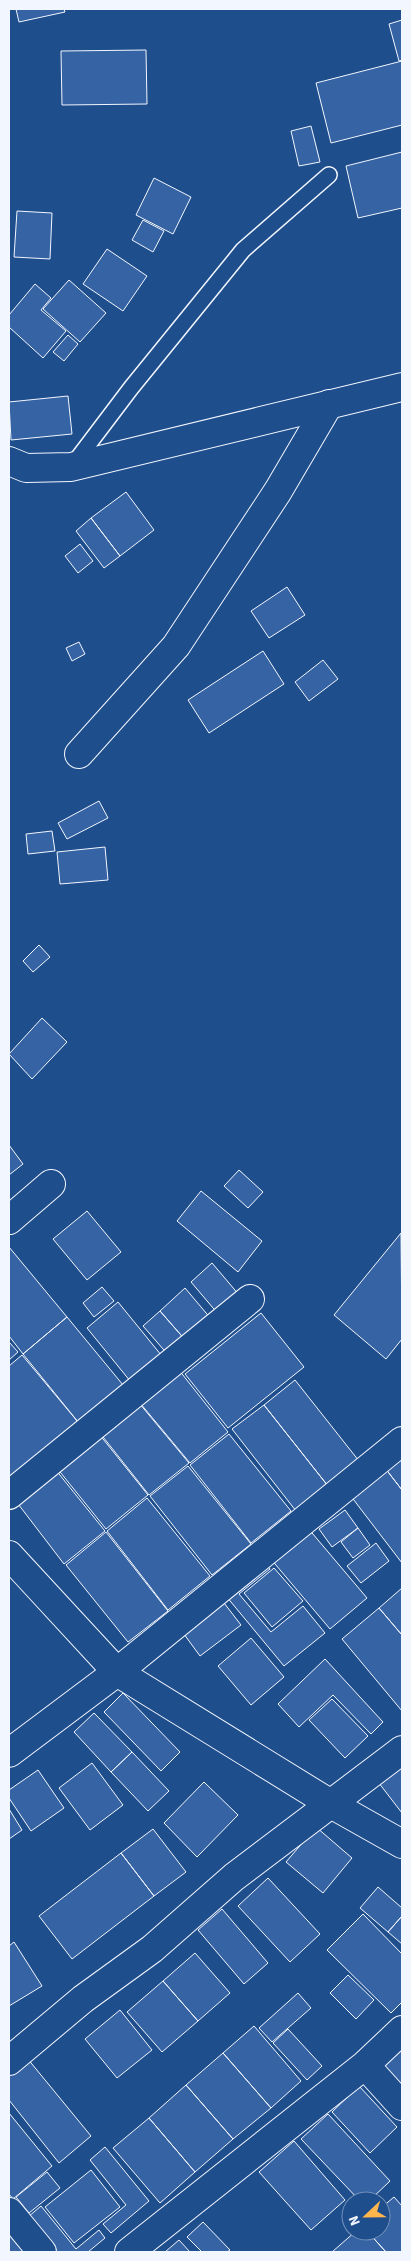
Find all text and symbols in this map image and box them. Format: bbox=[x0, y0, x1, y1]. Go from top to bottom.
north arrow bbox=[341, 2191, 391, 2241]
text: N bbox=[344, 2212, 366, 2229]

